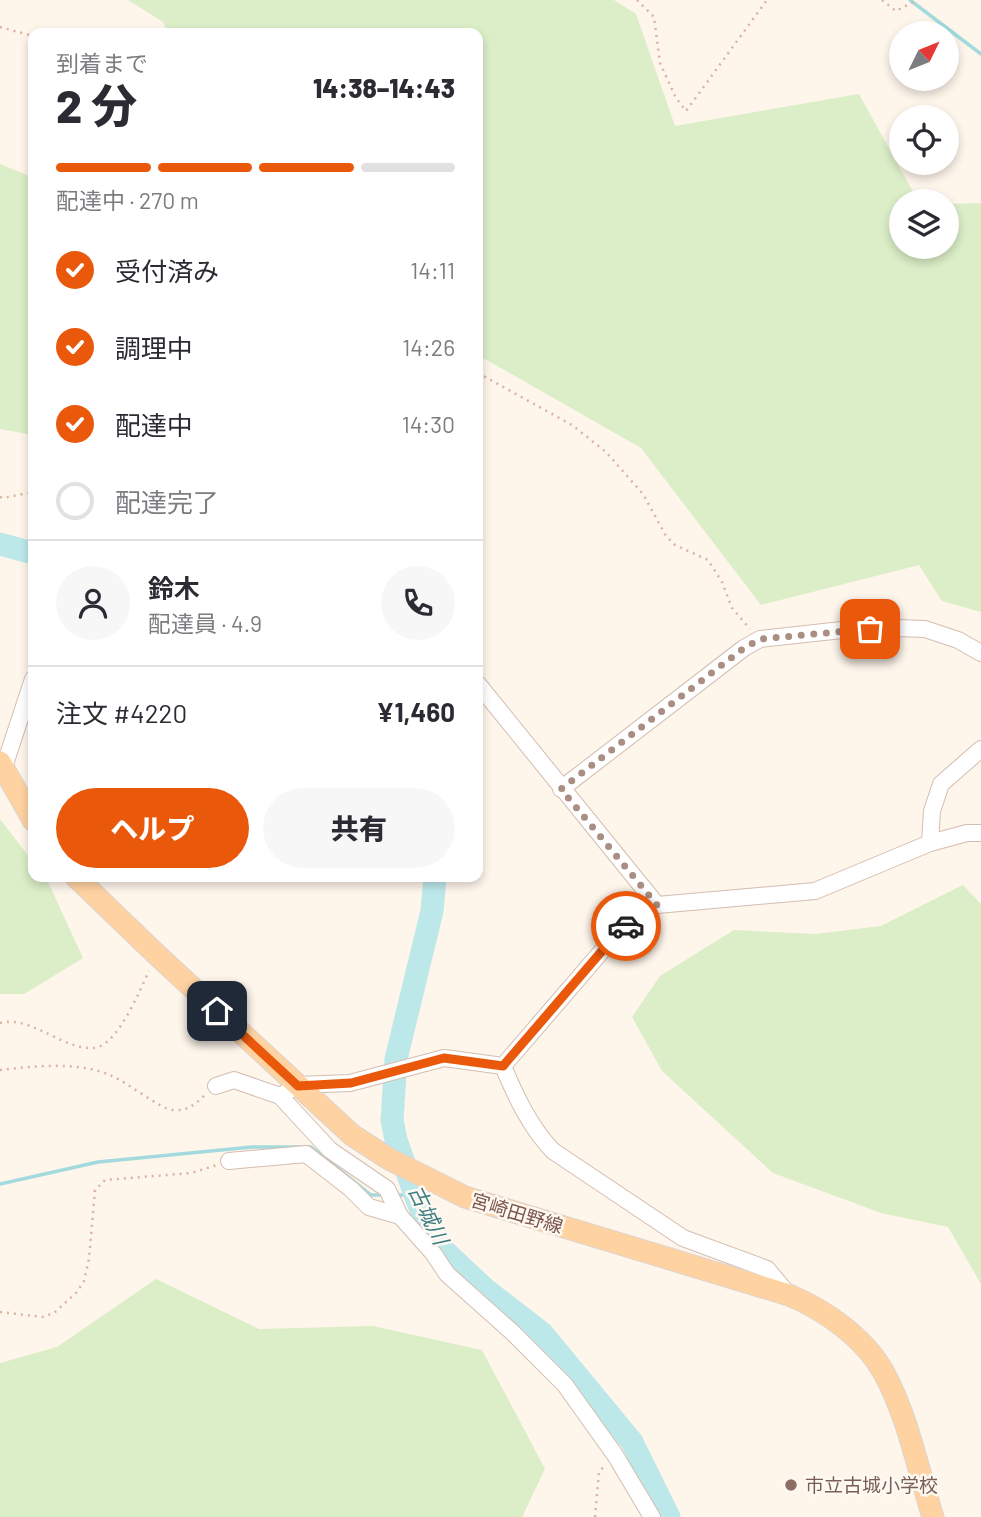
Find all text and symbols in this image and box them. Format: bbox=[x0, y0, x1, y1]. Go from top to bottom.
north arrow bbox=[889, 21, 959, 91]
map controls bbox=[889, 21, 959, 259]
text: 到着まで bbox=[56, 49, 148, 77]
text: 14:38–14:43 bbox=[313, 72, 455, 103]
text: 2 分 bbox=[56, 77, 137, 132]
button: locate bbox=[889, 105, 959, 175]
text: 配達中 · 270 m bbox=[56, 186, 199, 214]
button: layers bbox=[889, 189, 959, 259]
icon: check bbox=[56, 251, 94, 289]
text: 受付済み bbox=[115, 255, 219, 286]
text: 14:11 bbox=[410, 256, 455, 284]
icon: check bbox=[56, 328, 94, 366]
text: 調理中 bbox=[115, 332, 193, 363]
text: 14:26 bbox=[402, 333, 455, 361]
icon: check bbox=[56, 405, 94, 443]
text: 配達中 bbox=[115, 409, 193, 440]
text: 14:30 bbox=[402, 410, 455, 438]
text: 配達完了 bbox=[115, 486, 219, 517]
button: person bbox=[56, 566, 130, 640]
button: phone bbox=[381, 566, 455, 640]
text: 鈴木 bbox=[148, 572, 200, 603]
pin bbox=[840, 599, 900, 659]
text: 配達員 · 4.9 bbox=[148, 609, 262, 637]
icon: bag bbox=[851, 610, 889, 648]
text: ¥1,460 bbox=[377, 696, 455, 727]
text: 注文 #4220 bbox=[56, 697, 187, 728]
button: ヘルプ bbox=[56, 788, 249, 868]
button: 共有 bbox=[263, 788, 455, 868]
courier bbox=[591, 891, 661, 961]
icon: car bbox=[607, 907, 645, 945]
pin bbox=[187, 981, 247, 1041]
icon: home bbox=[198, 992, 236, 1030]
water label: 古城川 bbox=[404, 1181, 455, 1250]
street label: 宮崎田野線 bbox=[468, 1188, 566, 1237]
place label: 市立古城小学校 bbox=[805, 1473, 938, 1496]
marker: 市立古城小学校 bbox=[783, 1477, 799, 1493]

